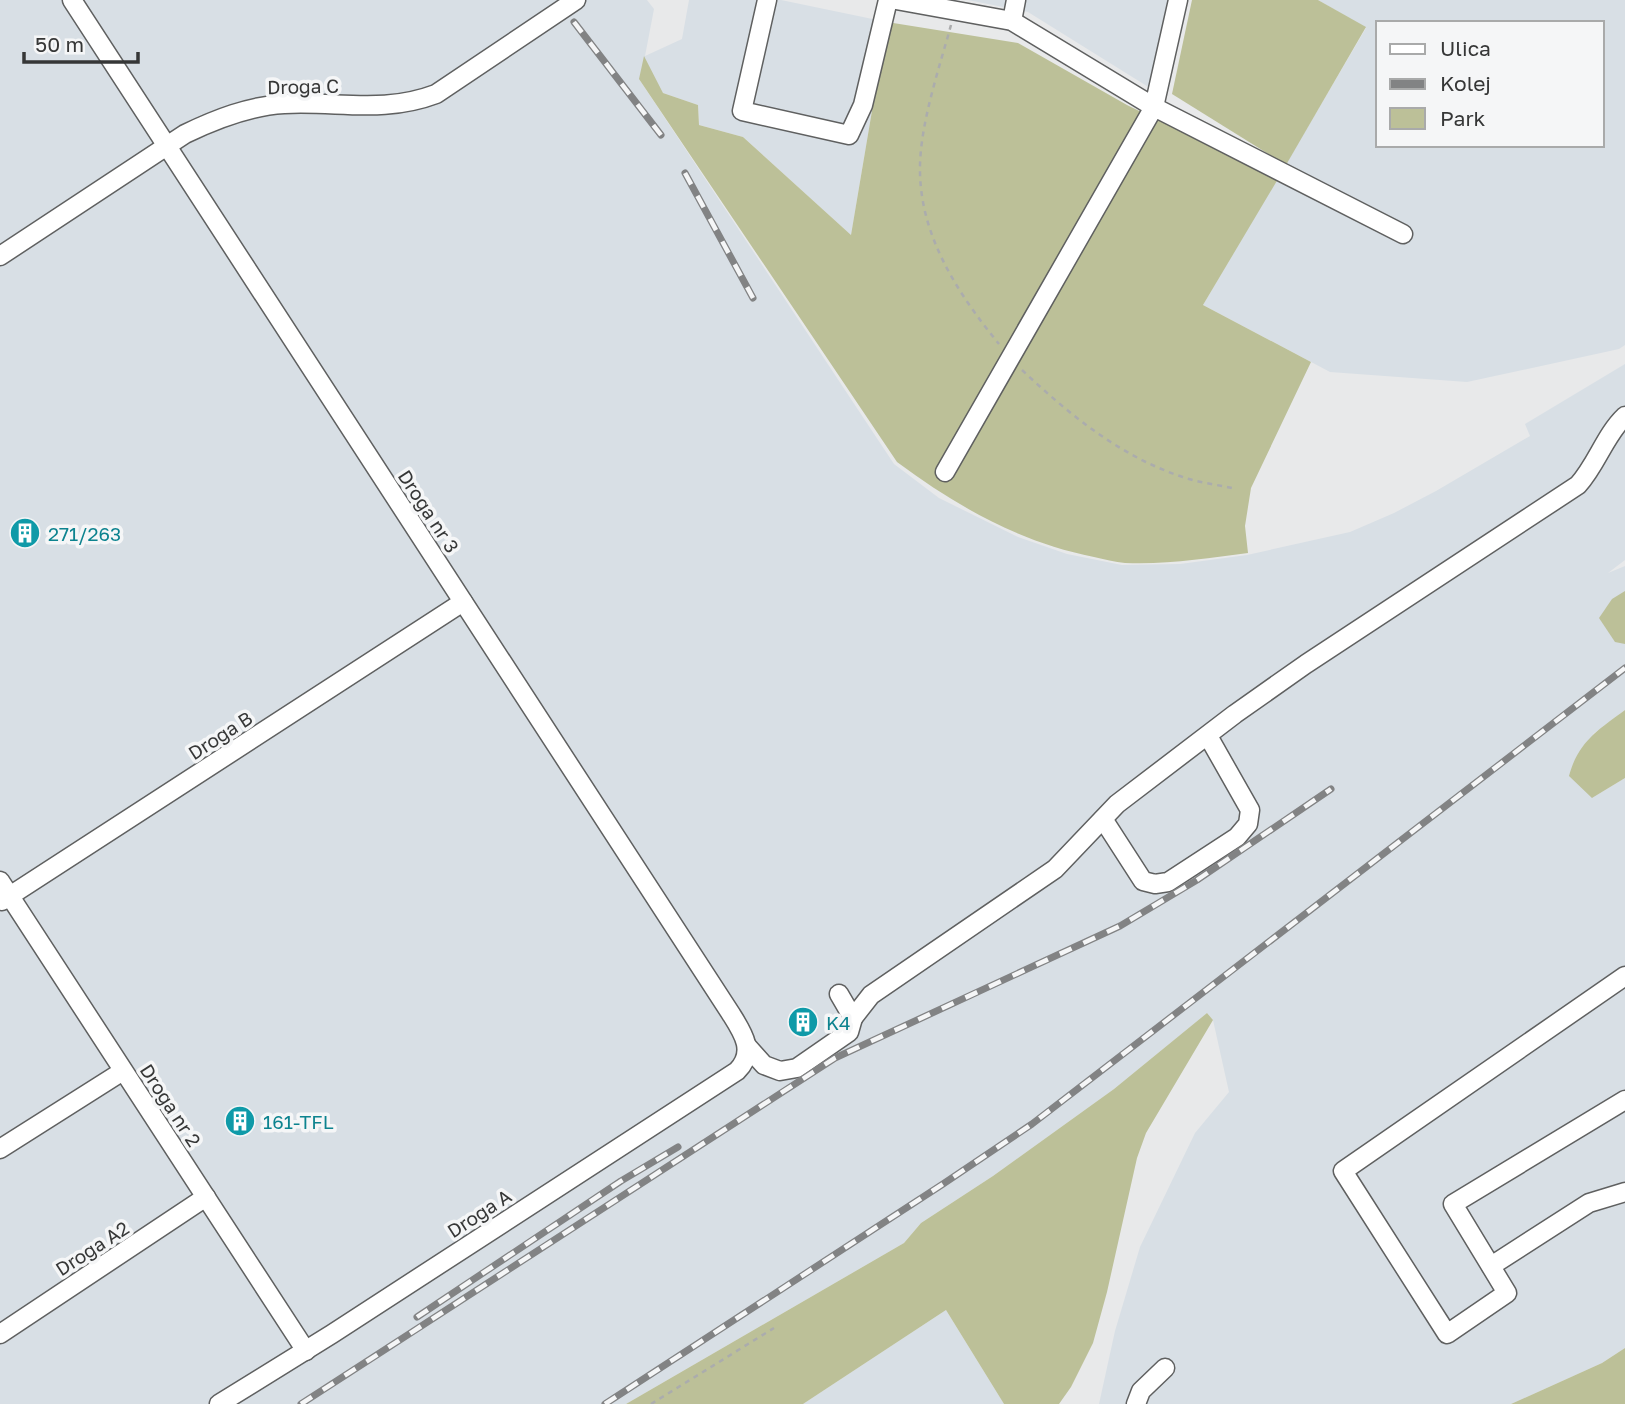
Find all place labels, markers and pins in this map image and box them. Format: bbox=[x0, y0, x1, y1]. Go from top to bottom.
building icon: 271/263 bbox=[8, 516, 42, 550]
place label: 271/263 bbox=[48, 522, 121, 545]
building icon: K4 bbox=[786, 1005, 820, 1039]
place label: K4 bbox=[826, 1011, 851, 1034]
building icon: 161-TFL bbox=[223, 1104, 257, 1138]
place label: 161-TFL bbox=[263, 1110, 334, 1133]

